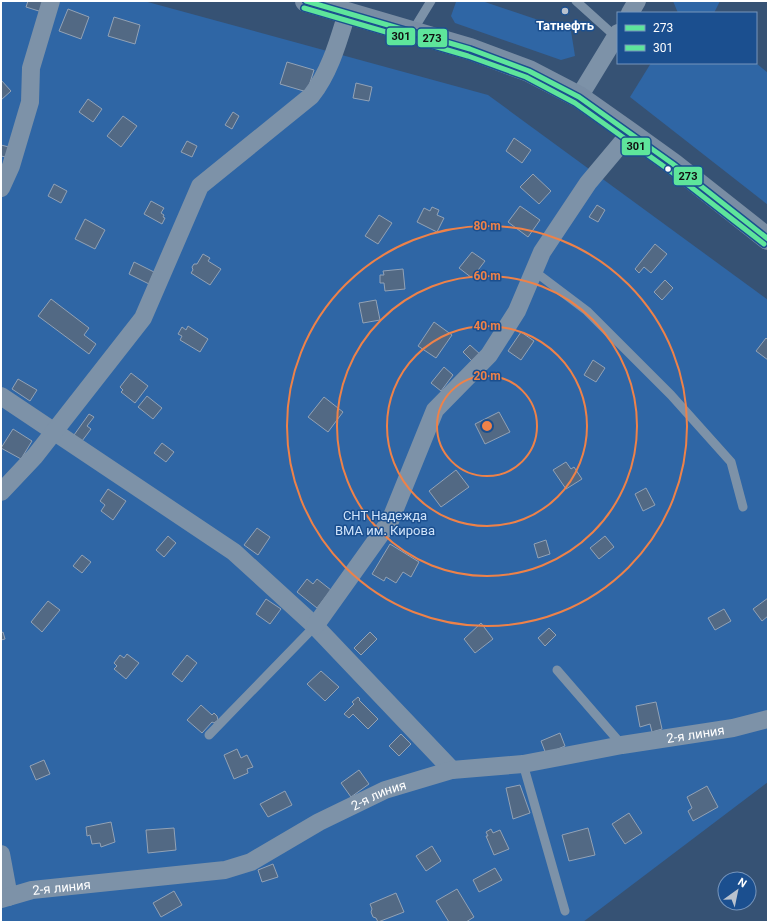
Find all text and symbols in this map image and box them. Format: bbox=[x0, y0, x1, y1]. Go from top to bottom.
marker: Татнефть bbox=[560, 6, 570, 16]
legend bbox=[617, 12, 757, 64]
place label: Татнефть bbox=[536, 18, 594, 33]
text: 273 bbox=[653, 21, 673, 35]
line badge: 301 bbox=[386, 27, 416, 46]
line badge: 273 bbox=[417, 28, 448, 48]
text: 301 bbox=[392, 30, 410, 43]
text: 273 bbox=[423, 32, 441, 45]
text: 301 bbox=[653, 41, 673, 55]
line badge: 301 bbox=[621, 137, 651, 156]
text: 301 bbox=[627, 140, 645, 153]
unlabelled marker bbox=[663, 164, 673, 174]
line badge: 273 bbox=[673, 166, 703, 186]
text: 273 bbox=[679, 170, 697, 183]
text: 80 m bbox=[473, 219, 501, 233]
text: 60 m bbox=[473, 269, 501, 283]
text: 40 m bbox=[473, 319, 501, 333]
text: 20 m bbox=[473, 369, 501, 383]
centre of rings bbox=[480, 419, 494, 433]
park label: СНТ Надежда ВМА им. Кирова bbox=[335, 508, 435, 538]
street label: 2-я линия bbox=[665, 722, 725, 746]
street label: 2-я линия bbox=[348, 777, 408, 813]
north arrow bbox=[717, 871, 757, 911]
text: N bbox=[735, 875, 749, 891]
street label: 2-я линия bbox=[32, 876, 91, 897]

